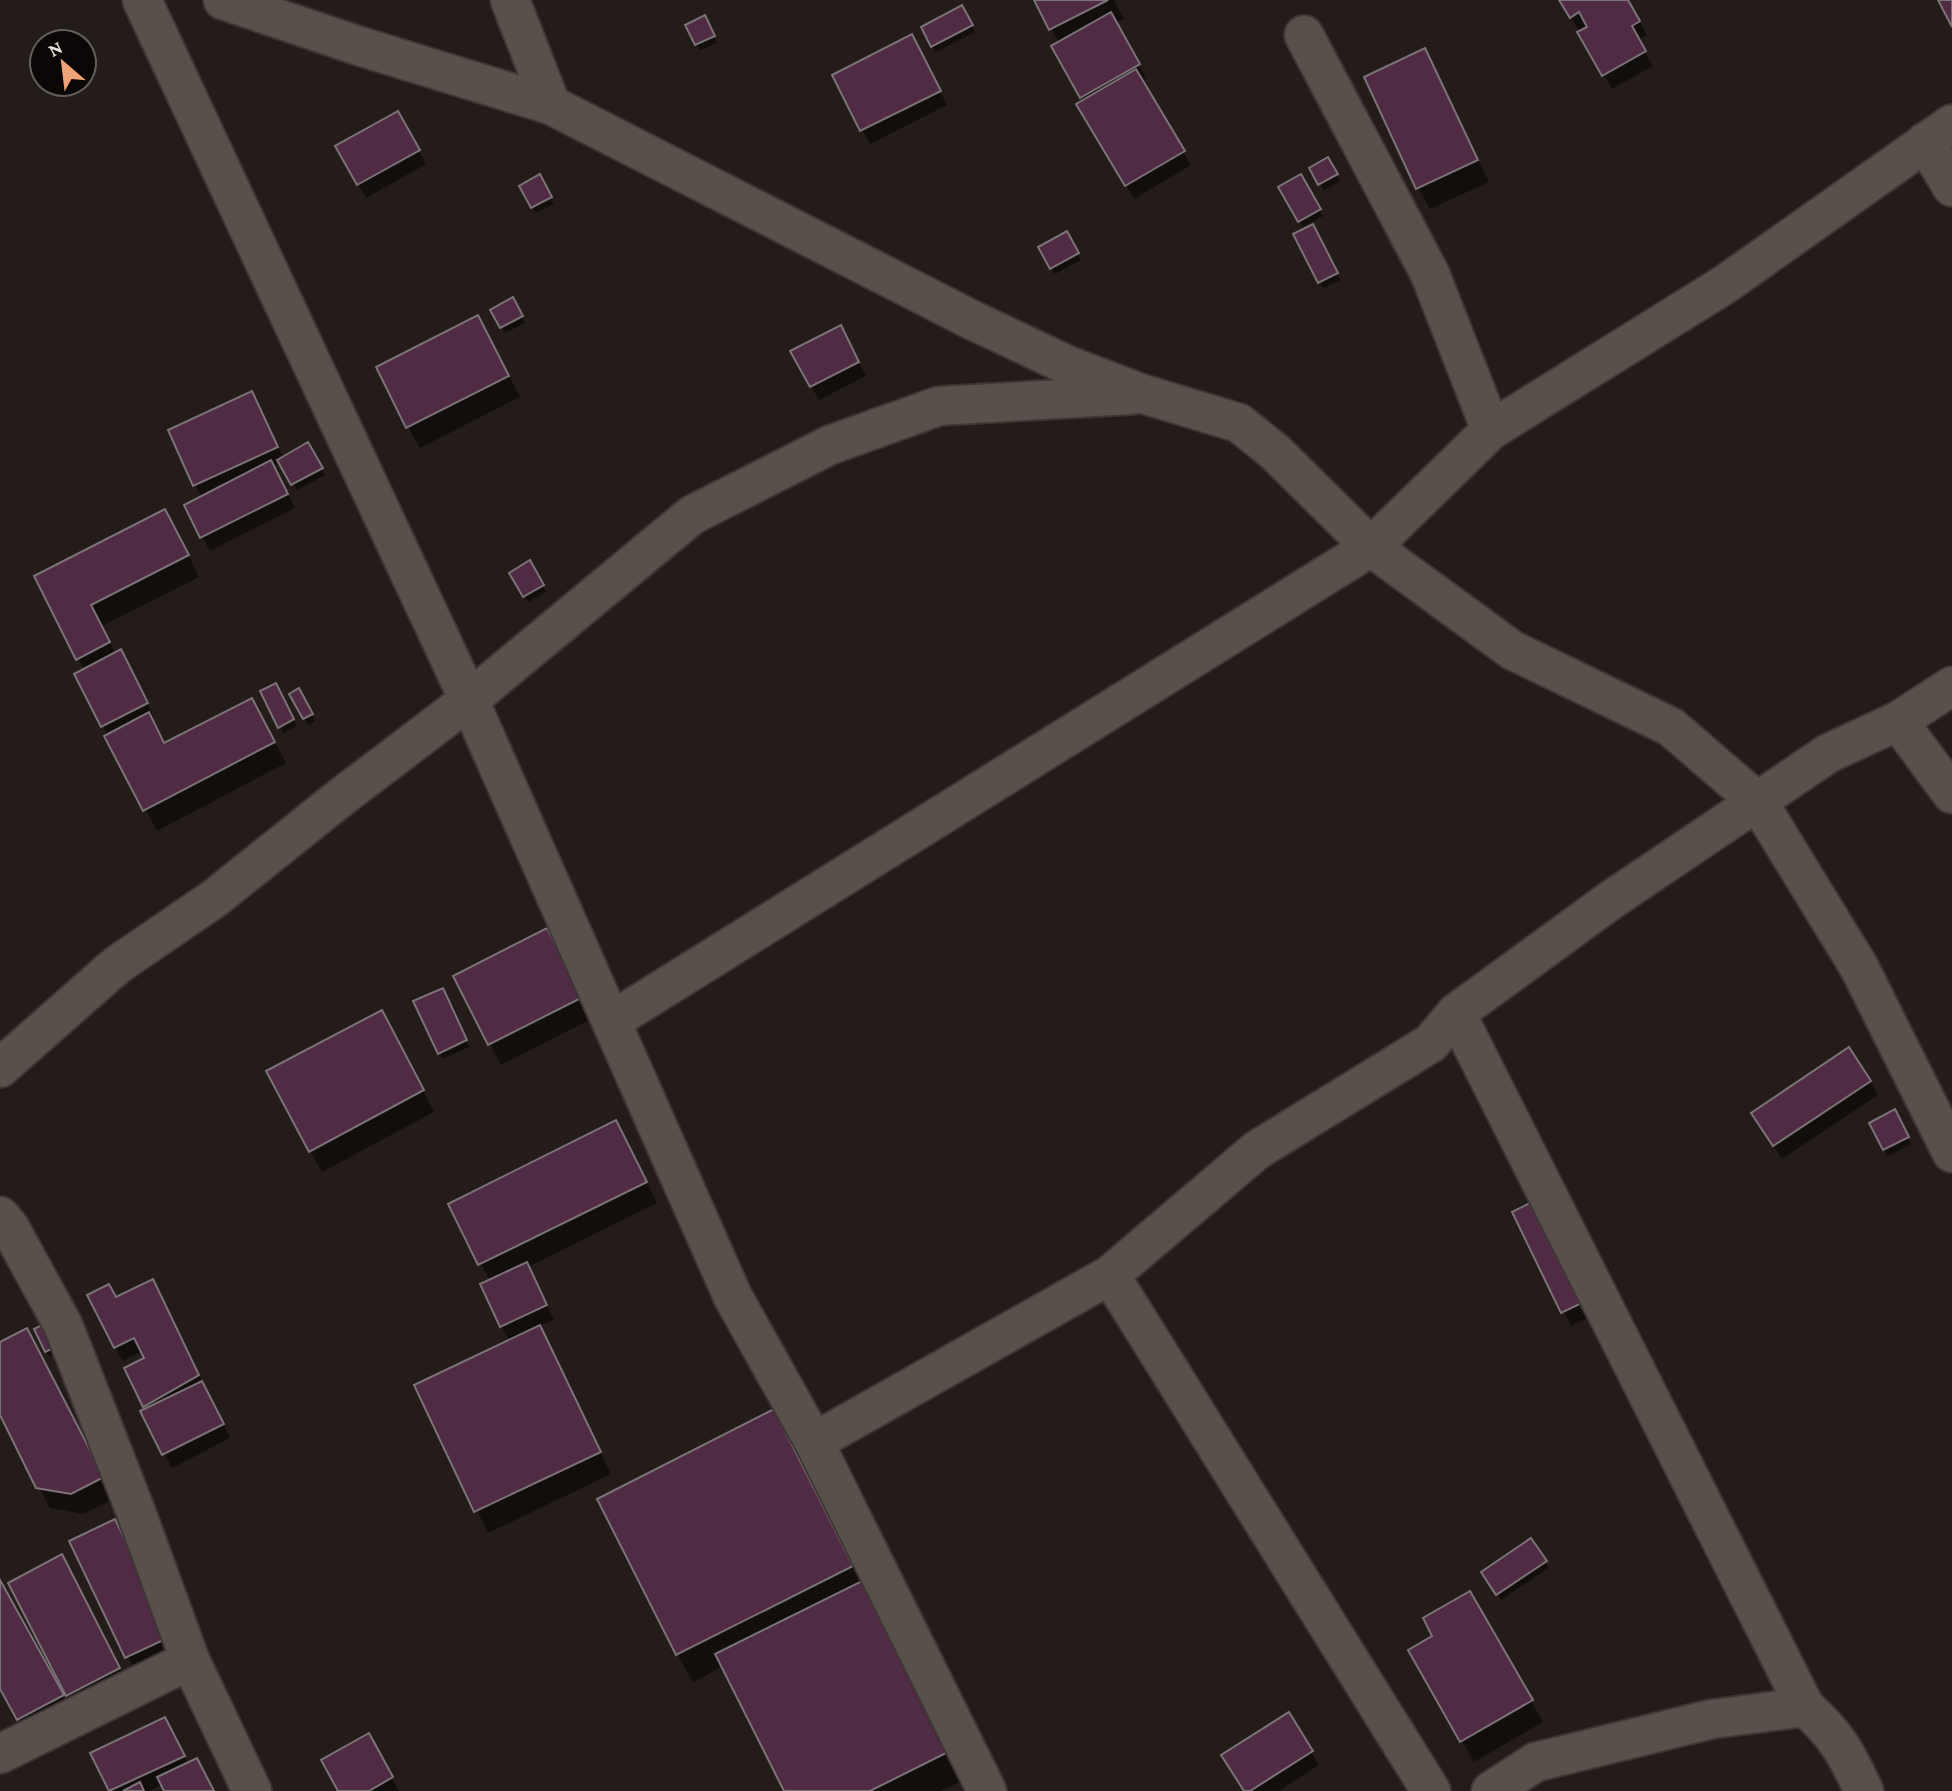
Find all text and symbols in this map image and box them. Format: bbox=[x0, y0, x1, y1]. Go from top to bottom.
north arrow bbox=[28, 28, 98, 98]
text: N bbox=[45, 36, 66, 61]

